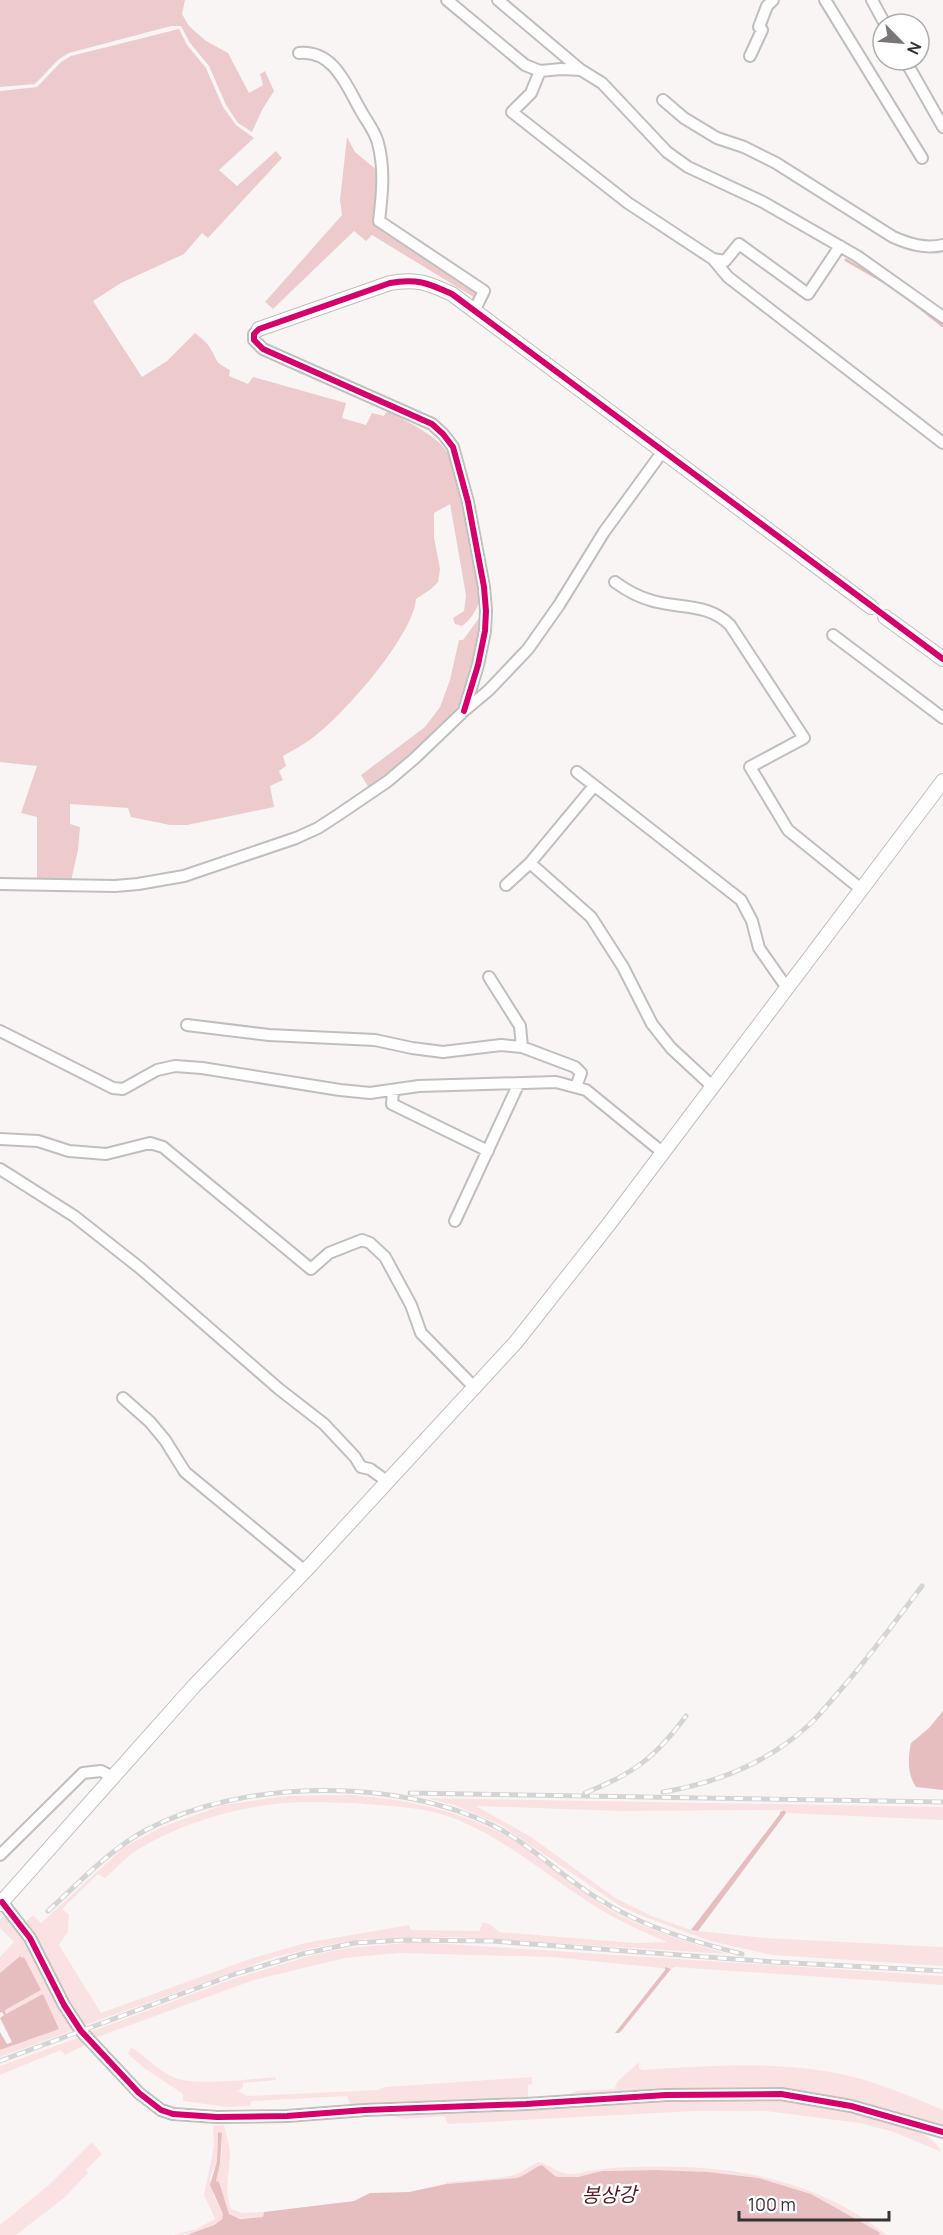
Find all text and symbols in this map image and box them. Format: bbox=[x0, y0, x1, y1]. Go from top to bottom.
north arrow bbox=[871, 12, 931, 72]
text: N bbox=[902, 38, 927, 58]
water label: 봉상강 bbox=[581, 2180, 639, 2208]
scale bar bbox=[739, 2184, 889, 2222]
text: 100 m bbox=[748, 2192, 796, 2216]

